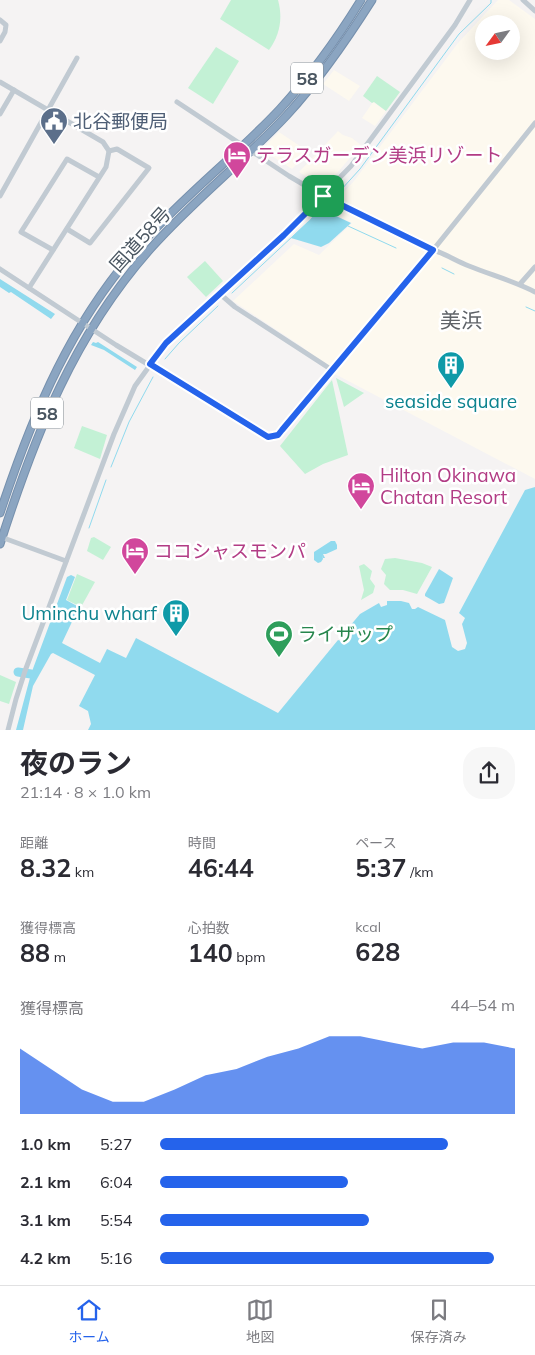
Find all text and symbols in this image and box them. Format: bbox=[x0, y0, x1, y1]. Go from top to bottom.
north arrow bbox=[475, 15, 520, 60]
map controls bbox=[475, 15, 520, 60]
road number: 58 bbox=[291, 62, 323, 94]
public building icon: 北谷郵便局 bbox=[39, 106, 69, 145]
place label: 北谷郵便局 bbox=[73, 109, 168, 133]
hotel icon: テラスガーデン美浜リゾート bbox=[222, 140, 252, 179]
place label: テラスガーデン美浜リゾート bbox=[256, 143, 503, 167]
pin bbox=[302, 175, 344, 217]
icon: arrive bbox=[309, 182, 337, 210]
street label: 国道58号 bbox=[104, 201, 176, 277]
district label: 美浜 bbox=[440, 307, 482, 333]
building icon: seaside square bbox=[436, 350, 466, 389]
place label: seaside square bbox=[385, 389, 517, 413]
road number: 58 bbox=[31, 398, 63, 428]
place label: Hilton Okinawa Chatan Resort bbox=[380, 463, 516, 509]
hotel icon: Hilton Okinawa Chatan Resort bbox=[346, 471, 376, 510]
hotel icon: ココシャスモンパ bbox=[120, 536, 150, 575]
place label: ココシャスモンパ bbox=[154, 539, 306, 563]
building icon: Uminchu wharf bbox=[161, 598, 191, 637]
place label: Uminchu wharf bbox=[21, 601, 158, 625]
sports icon: ライザップ bbox=[264, 619, 294, 658]
place label: ライザップ bbox=[298, 622, 393, 646]
text: 夜のラン bbox=[20, 745, 132, 780]
button: share bbox=[463, 747, 515, 799]
text: 21:14 · 8 × 1.0 km bbox=[20, 782, 151, 802]
text: 距離 bbox=[20, 834, 48, 852]
text: 時間 bbox=[188, 834, 216, 852]
text: ペース bbox=[355, 834, 397, 852]
text: 8.32 bbox=[20, 852, 71, 883]
text: 46:44 bbox=[188, 852, 254, 883]
text: 5:37 bbox=[355, 852, 407, 883]
text: km bbox=[71, 863, 94, 881]
text: /km bbox=[407, 863, 434, 881]
text: kcal bbox=[355, 918, 381, 936]
text: 獲得標高 bbox=[20, 919, 76, 937]
text: 心拍数 bbox=[188, 919, 230, 937]
text: 628 bbox=[355, 936, 400, 967]
text: 88 bbox=[20, 937, 50, 968]
text: 140 bbox=[188, 937, 233, 968]
text: m bbox=[50, 948, 66, 966]
text: bpm bbox=[233, 948, 265, 966]
text: 44–54 m bbox=[450, 995, 515, 1015]
text: 獲得標高 bbox=[20, 998, 84, 1018]
text: 1.0 km bbox=[20, 1134, 71, 1154]
text: 5:27 bbox=[100, 1134, 132, 1154]
text: 2.1 km bbox=[20, 1172, 71, 1192]
text: 6:04 bbox=[100, 1172, 132, 1192]
text: 3.1 km bbox=[20, 1210, 71, 1230]
text: 5:54 bbox=[100, 1210, 132, 1230]
text: 4.2 km bbox=[20, 1248, 71, 1268]
text: 5:16 bbox=[100, 1248, 132, 1268]
tab: ホーム bbox=[68, 1296, 110, 1346]
tab: 地図 bbox=[246, 1296, 274, 1346]
tab: 保存済み bbox=[411, 1296, 467, 1346]

